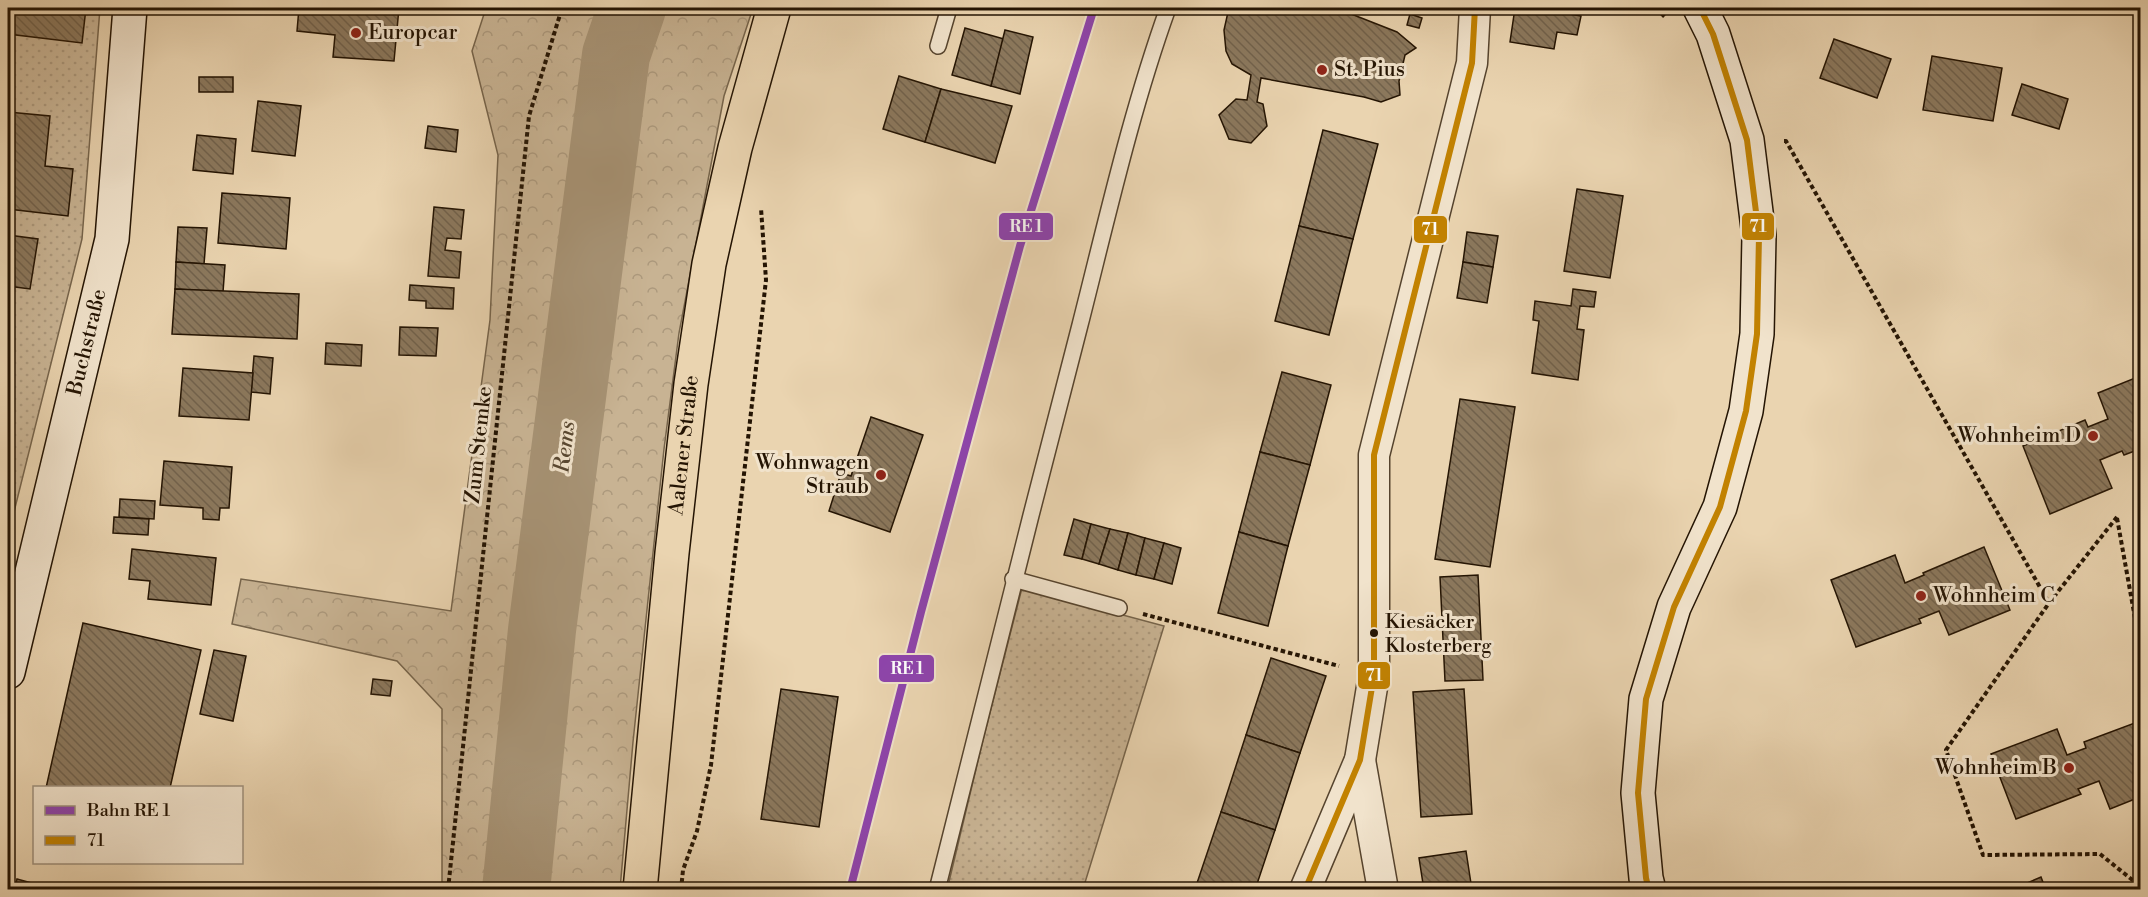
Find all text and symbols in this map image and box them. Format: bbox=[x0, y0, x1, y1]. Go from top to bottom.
place label: Europcar bbox=[368, 20, 458, 46]
marker: Europcar bbox=[349, 26, 363, 40]
place label: St. Pius bbox=[1334, 57, 1405, 83]
marker: St. Pius bbox=[1315, 63, 1329, 77]
line badge: RE 1 bbox=[998, 212, 1054, 241]
line badge: 71 bbox=[1741, 212, 1775, 241]
line badge: 71 bbox=[1413, 215, 1448, 244]
text: RE 1 bbox=[1009, 217, 1043, 237]
text: 71 bbox=[1749, 217, 1767, 237]
text: 71 bbox=[1421, 220, 1439, 240]
street label: Buchstraße bbox=[62, 287, 112, 399]
street label: Aalener Straße bbox=[663, 374, 705, 517]
street label: Zum Stemke bbox=[460, 385, 498, 505]
water label: Rems bbox=[548, 420, 582, 475]
place label: Wohnheim D bbox=[1956, 423, 2081, 449]
marker: Wohnheim D bbox=[2086, 429, 2100, 443]
place label: Wohnwagen Straub bbox=[755, 450, 869, 500]
marker: Wohnwagen Straub bbox=[874, 468, 888, 482]
place label: Wohnheim C bbox=[1932, 583, 2055, 609]
marker: Wohnheim C bbox=[1914, 589, 1928, 603]
place label: Kiesäcker Klosterberg bbox=[1385, 610, 1492, 659]
marker: Kiesäcker Klosterberg bbox=[1368, 627, 1380, 639]
line badge: RE 1 bbox=[878, 654, 935, 683]
text: RE 1 bbox=[890, 659, 924, 679]
line badge: 71 bbox=[1357, 661, 1391, 690]
text: 71 bbox=[1365, 666, 1383, 686]
place label: Wohnheim B bbox=[1934, 755, 2057, 781]
marker: Wohnheim B bbox=[2062, 761, 2076, 775]
legend bbox=[33, 786, 243, 864]
text: Bahn RE 1 bbox=[86, 799, 171, 822]
text: 71 bbox=[87, 829, 105, 852]

